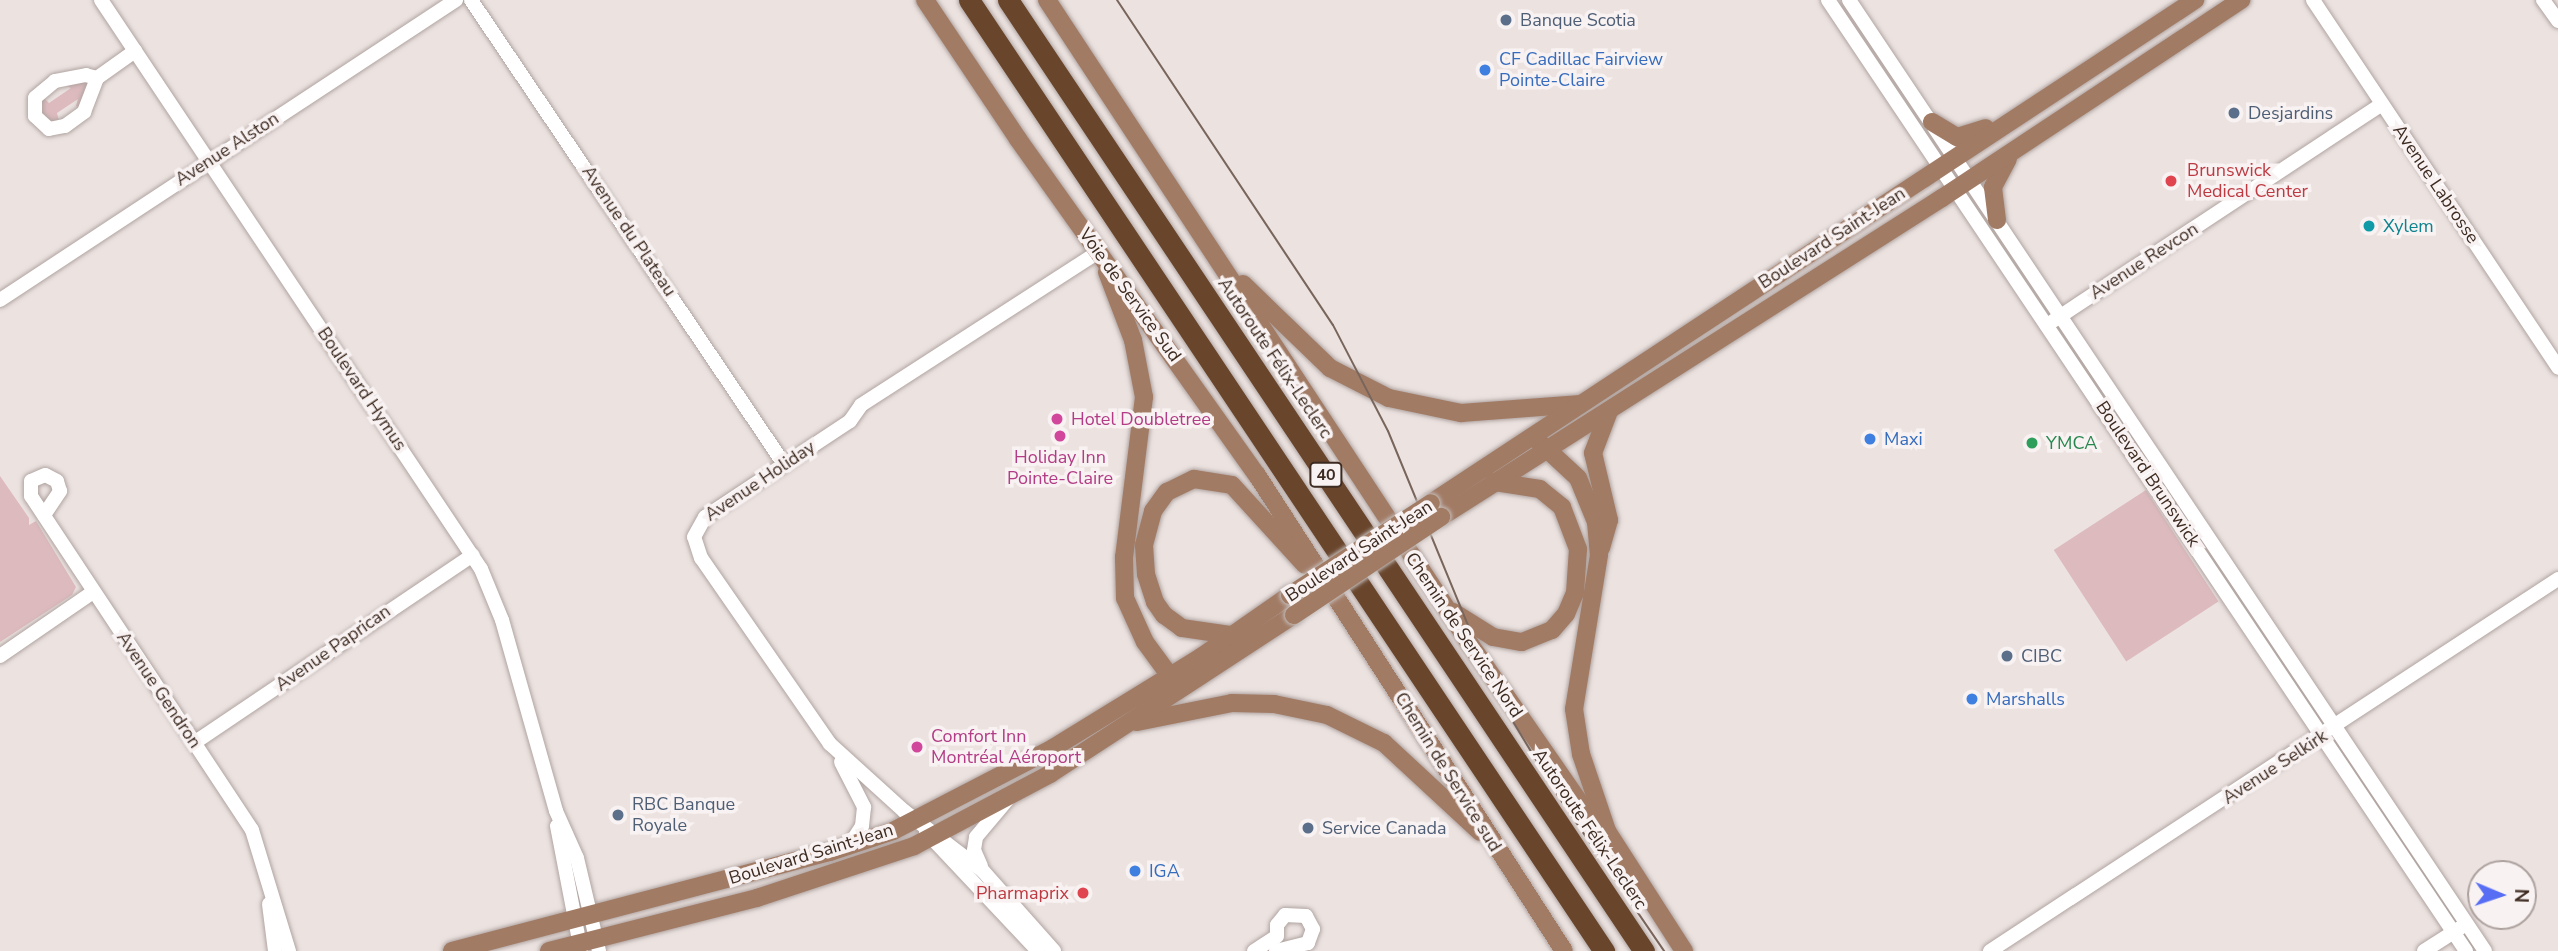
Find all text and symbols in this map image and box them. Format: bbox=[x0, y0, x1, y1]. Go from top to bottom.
place label: Banque Scotia bbox=[1520, 9, 1636, 31]
marker: Banque Scotia bbox=[1498, 12, 1514, 28]
place label: CF Cadillac Fairview Pointe-Claire bbox=[1499, 49, 1663, 92]
marker: CF Cadillac Fairview Pointe-Claire bbox=[1477, 62, 1493, 78]
place label: Desjardins bbox=[2248, 102, 2333, 124]
marker: Desjardins bbox=[2226, 105, 2242, 121]
street label: Avenue Alston bbox=[171, 107, 283, 191]
street label: Avenue Labrosse bbox=[2388, 120, 2484, 248]
place label: Brunswick Medical Center bbox=[2187, 160, 2308, 202]
street label: Avenue du Plateau bbox=[577, 162, 681, 300]
marker: Brunswick Medical Center bbox=[2161, 171, 2181, 191]
street label: Boulevard Saint-Jean bbox=[1755, 183, 1909, 293]
place label: Xylem bbox=[2383, 215, 2434, 237]
street label: Avenue Revcon bbox=[2086, 218, 2202, 304]
marker: Xylem bbox=[2361, 218, 2377, 234]
street label: Voie de Service Sud bbox=[1074, 224, 1186, 366]
street label: Autoroute Félix-Leclerc bbox=[1213, 274, 1337, 442]
street label: Boulevard Hymus bbox=[313, 323, 411, 455]
street label: Boulevard Brunswick bbox=[2091, 397, 2205, 551]
place label: Hotel Doubletree bbox=[1071, 408, 1211, 430]
marker: Hotel Doubletree bbox=[1049, 411, 1065, 427]
marker: Holiday Inn Pointe-Claire bbox=[1052, 428, 1068, 444]
place label: Maxi bbox=[1884, 428, 1923, 450]
marker: Maxi bbox=[1862, 431, 1878, 447]
place label: YMCA bbox=[2046, 432, 2097, 454]
marker: YMCA bbox=[2024, 435, 2040, 451]
street label: Avenue Holiday bbox=[701, 436, 819, 526]
place label: Holiday Inn Pointe-Claire bbox=[1007, 447, 1113, 490]
road number: 40 bbox=[1308, 462, 1344, 488]
street label: Boulevard Saint-Jean bbox=[1282, 496, 1436, 606]
street label: Chemin de Service Nord bbox=[1401, 548, 1527, 722]
street label: Avenue Paprican bbox=[271, 600, 395, 696]
street label: Avenue Gendron bbox=[112, 628, 206, 752]
place label: CIBC bbox=[2021, 645, 2062, 667]
marker: CIBC bbox=[1999, 648, 2015, 664]
street label: Chemin de Service sud bbox=[1390, 688, 1506, 856]
place label: Marshalls bbox=[1986, 688, 2065, 710]
marker: Marshalls bbox=[1964, 691, 1980, 707]
street label: Avenue Selkirk bbox=[2219, 725, 2331, 809]
place label: Comfort Inn Montréal Aéroport bbox=[931, 726, 1081, 768]
marker: Comfort Inn Montréal Aéroport bbox=[909, 739, 925, 755]
street label: Autoroute Félix-Leclerc bbox=[1528, 745, 1652, 913]
place label: RBC Banque Royale bbox=[632, 794, 735, 836]
marker: RBC Banque Royale bbox=[610, 807, 626, 823]
place label: Service Canada bbox=[1322, 817, 1447, 839]
street label: Boulevard Saint-Jean bbox=[726, 819, 896, 889]
marker: Service Canada bbox=[1300, 820, 1316, 836]
place label: IGA bbox=[1149, 860, 1180, 882]
north arrow bbox=[2467, 860, 2537, 930]
marker: IGA bbox=[1127, 863, 1143, 879]
place label: Pharmaprix bbox=[976, 882, 1069, 904]
marker: Pharmaprix bbox=[1075, 885, 1091, 901]
text: N bbox=[2508, 888, 2534, 903]

